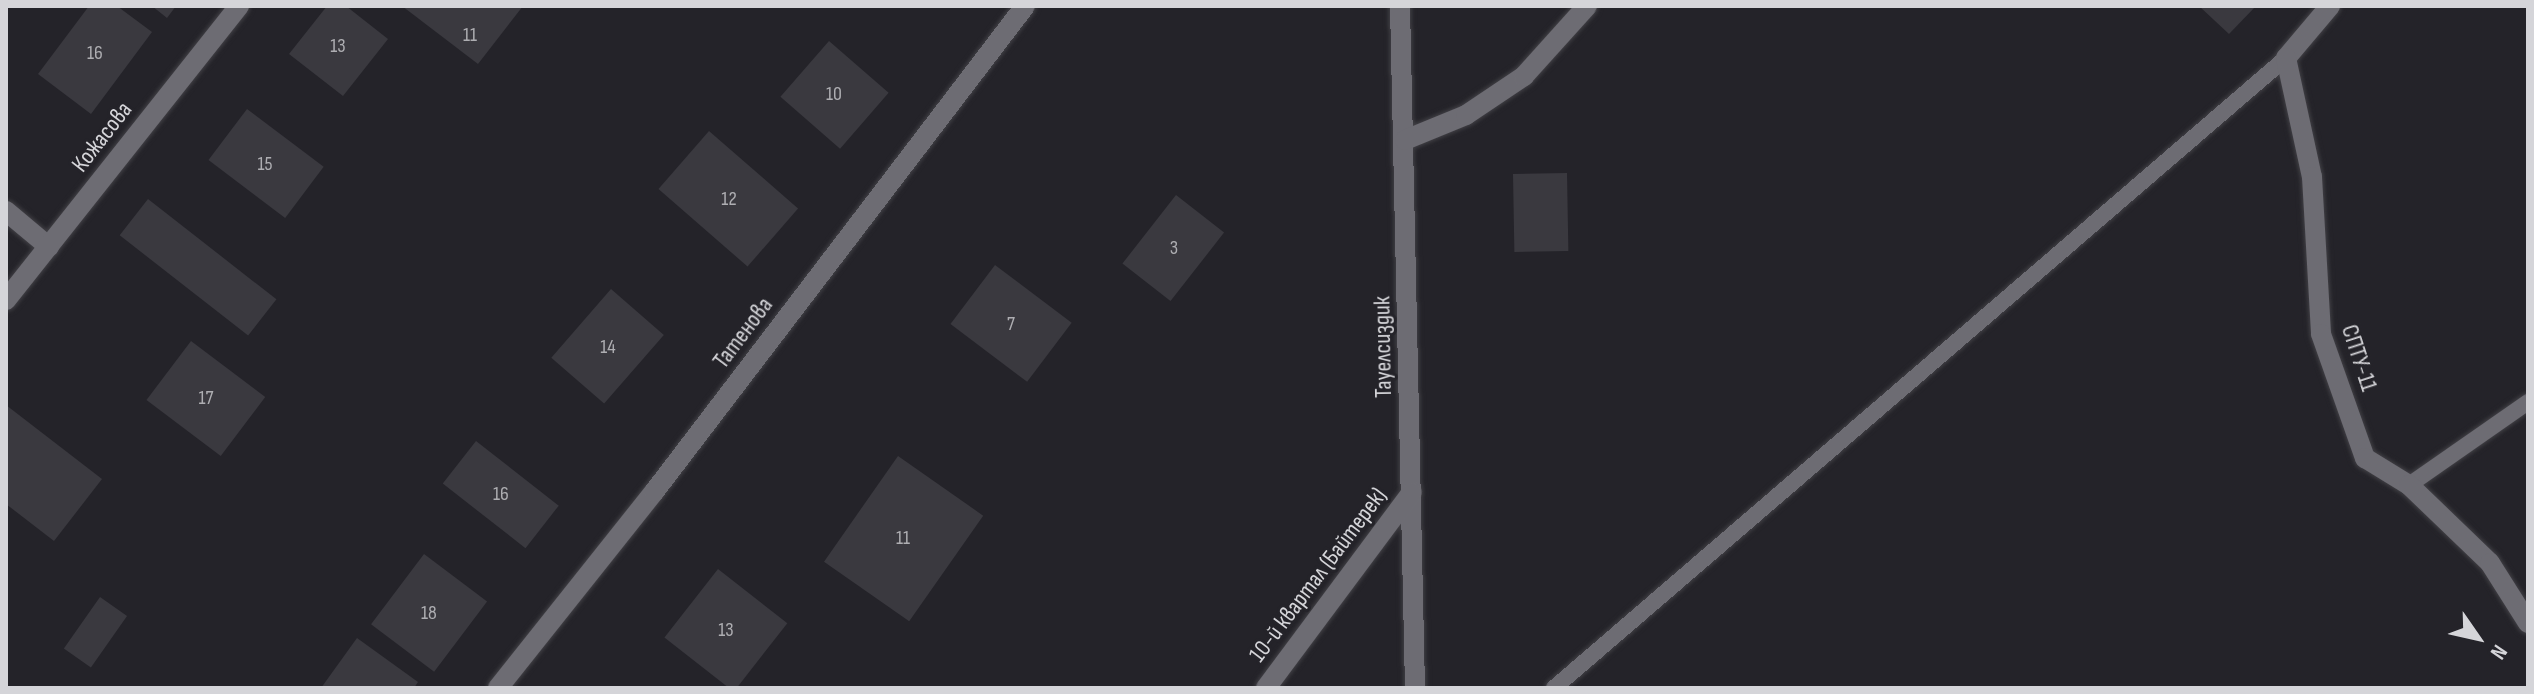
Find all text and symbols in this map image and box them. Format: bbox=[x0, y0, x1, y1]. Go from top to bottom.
house number: 11 bbox=[463, 23, 477, 47]
house number: 13 bbox=[330, 34, 346, 58]
house number: 16 bbox=[87, 41, 103, 65]
house number: 10 bbox=[826, 82, 842, 106]
street label: Кожасова bbox=[66, 96, 138, 178]
house number: 15 bbox=[257, 152, 273, 176]
house number: 12 bbox=[721, 187, 737, 211]
house number: 3 bbox=[1170, 236, 1178, 260]
street label: Татенова bbox=[707, 292, 779, 374]
street label: Тауелсиздик bbox=[1368, 296, 1398, 398]
house number: 7 bbox=[1007, 312, 1015, 336]
street label: СПТУ-11 bbox=[2335, 321, 2383, 395]
house number: 14 bbox=[600, 335, 616, 359]
house number: 17 bbox=[199, 386, 213, 410]
house number: 16 bbox=[493, 482, 509, 506]
street label: 10-й квартал (Байтерек) bbox=[1243, 482, 1393, 668]
house number: 11 bbox=[896, 526, 910, 550]
north arrow bbox=[2438, 598, 2518, 678]
house number: 18 bbox=[421, 601, 437, 625]
house number: 13 bbox=[718, 618, 734, 642]
text: N bbox=[2484, 639, 2513, 664]

